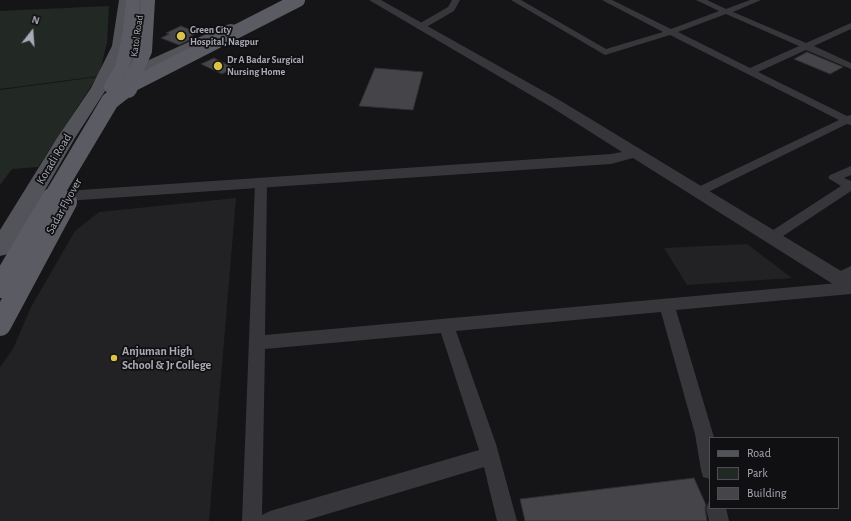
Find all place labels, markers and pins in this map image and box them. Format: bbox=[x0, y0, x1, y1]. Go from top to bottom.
place label: Green City Hospital, Nagpur bbox=[190, 24, 258, 48]
marker: Green City Hospital, Nagpur bbox=[175, 30, 187, 42]
place label: Dr A Badar Surgical Nursing Home bbox=[227, 54, 304, 78]
marker: Dr A Badar Surgical Nursing Home bbox=[212, 60, 224, 72]
place label: Anjuman High School & Jr College bbox=[122, 344, 211, 372]
marker: Anjuman High School & Jr College bbox=[109, 353, 119, 363]

